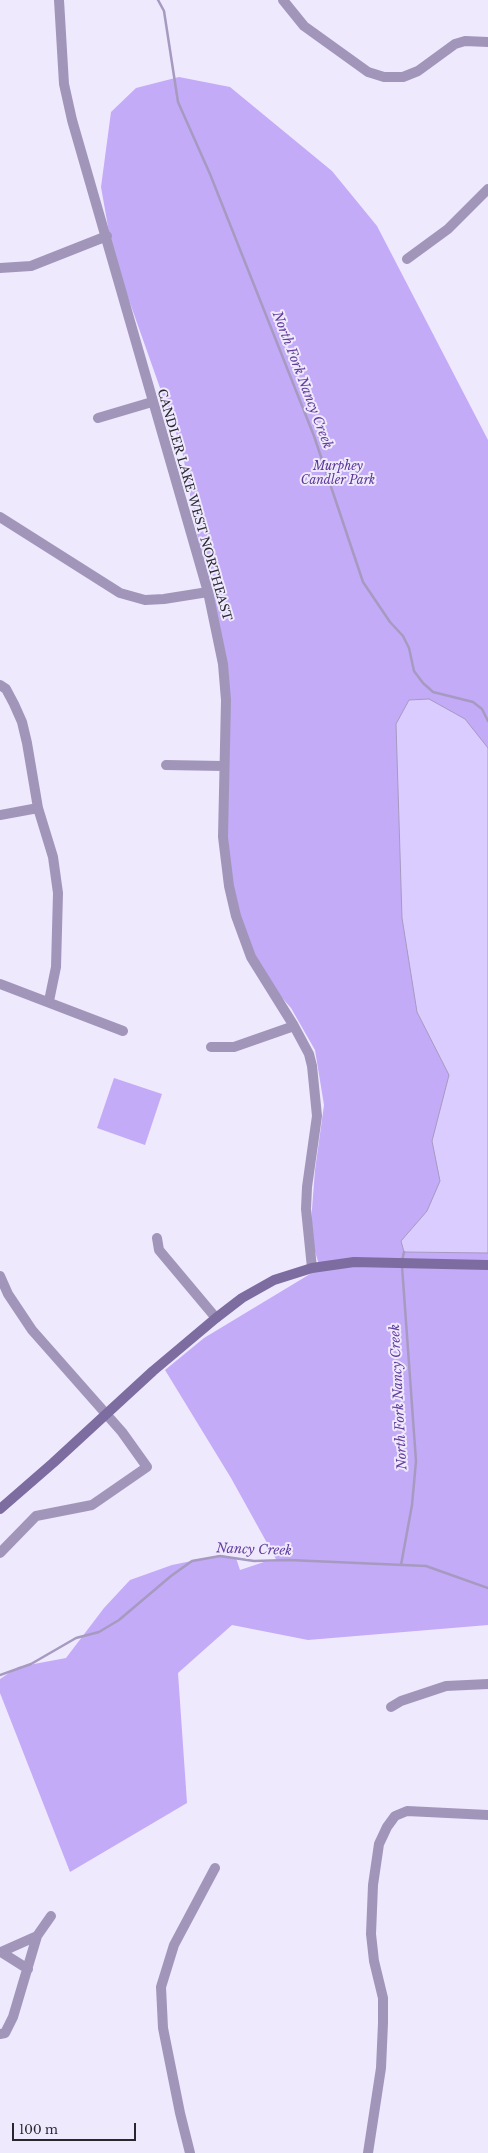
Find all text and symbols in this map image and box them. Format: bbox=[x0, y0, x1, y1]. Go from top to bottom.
water label: North Fork Nancy Creek bbox=[269, 309, 335, 451]
street label: CANDLER LAKE WEST NORTHEAST bbox=[154, 387, 234, 623]
park label: Murphey Candler Park bbox=[301, 460, 375, 488]
water label: North Fork Nancy Creek bbox=[387, 1324, 411, 1470]
water label: Nancy Creek bbox=[216, 1541, 292, 1559]
scale bar bbox=[14, 2115, 138, 2141]
text: 100 m bbox=[19, 2122, 58, 2137]

